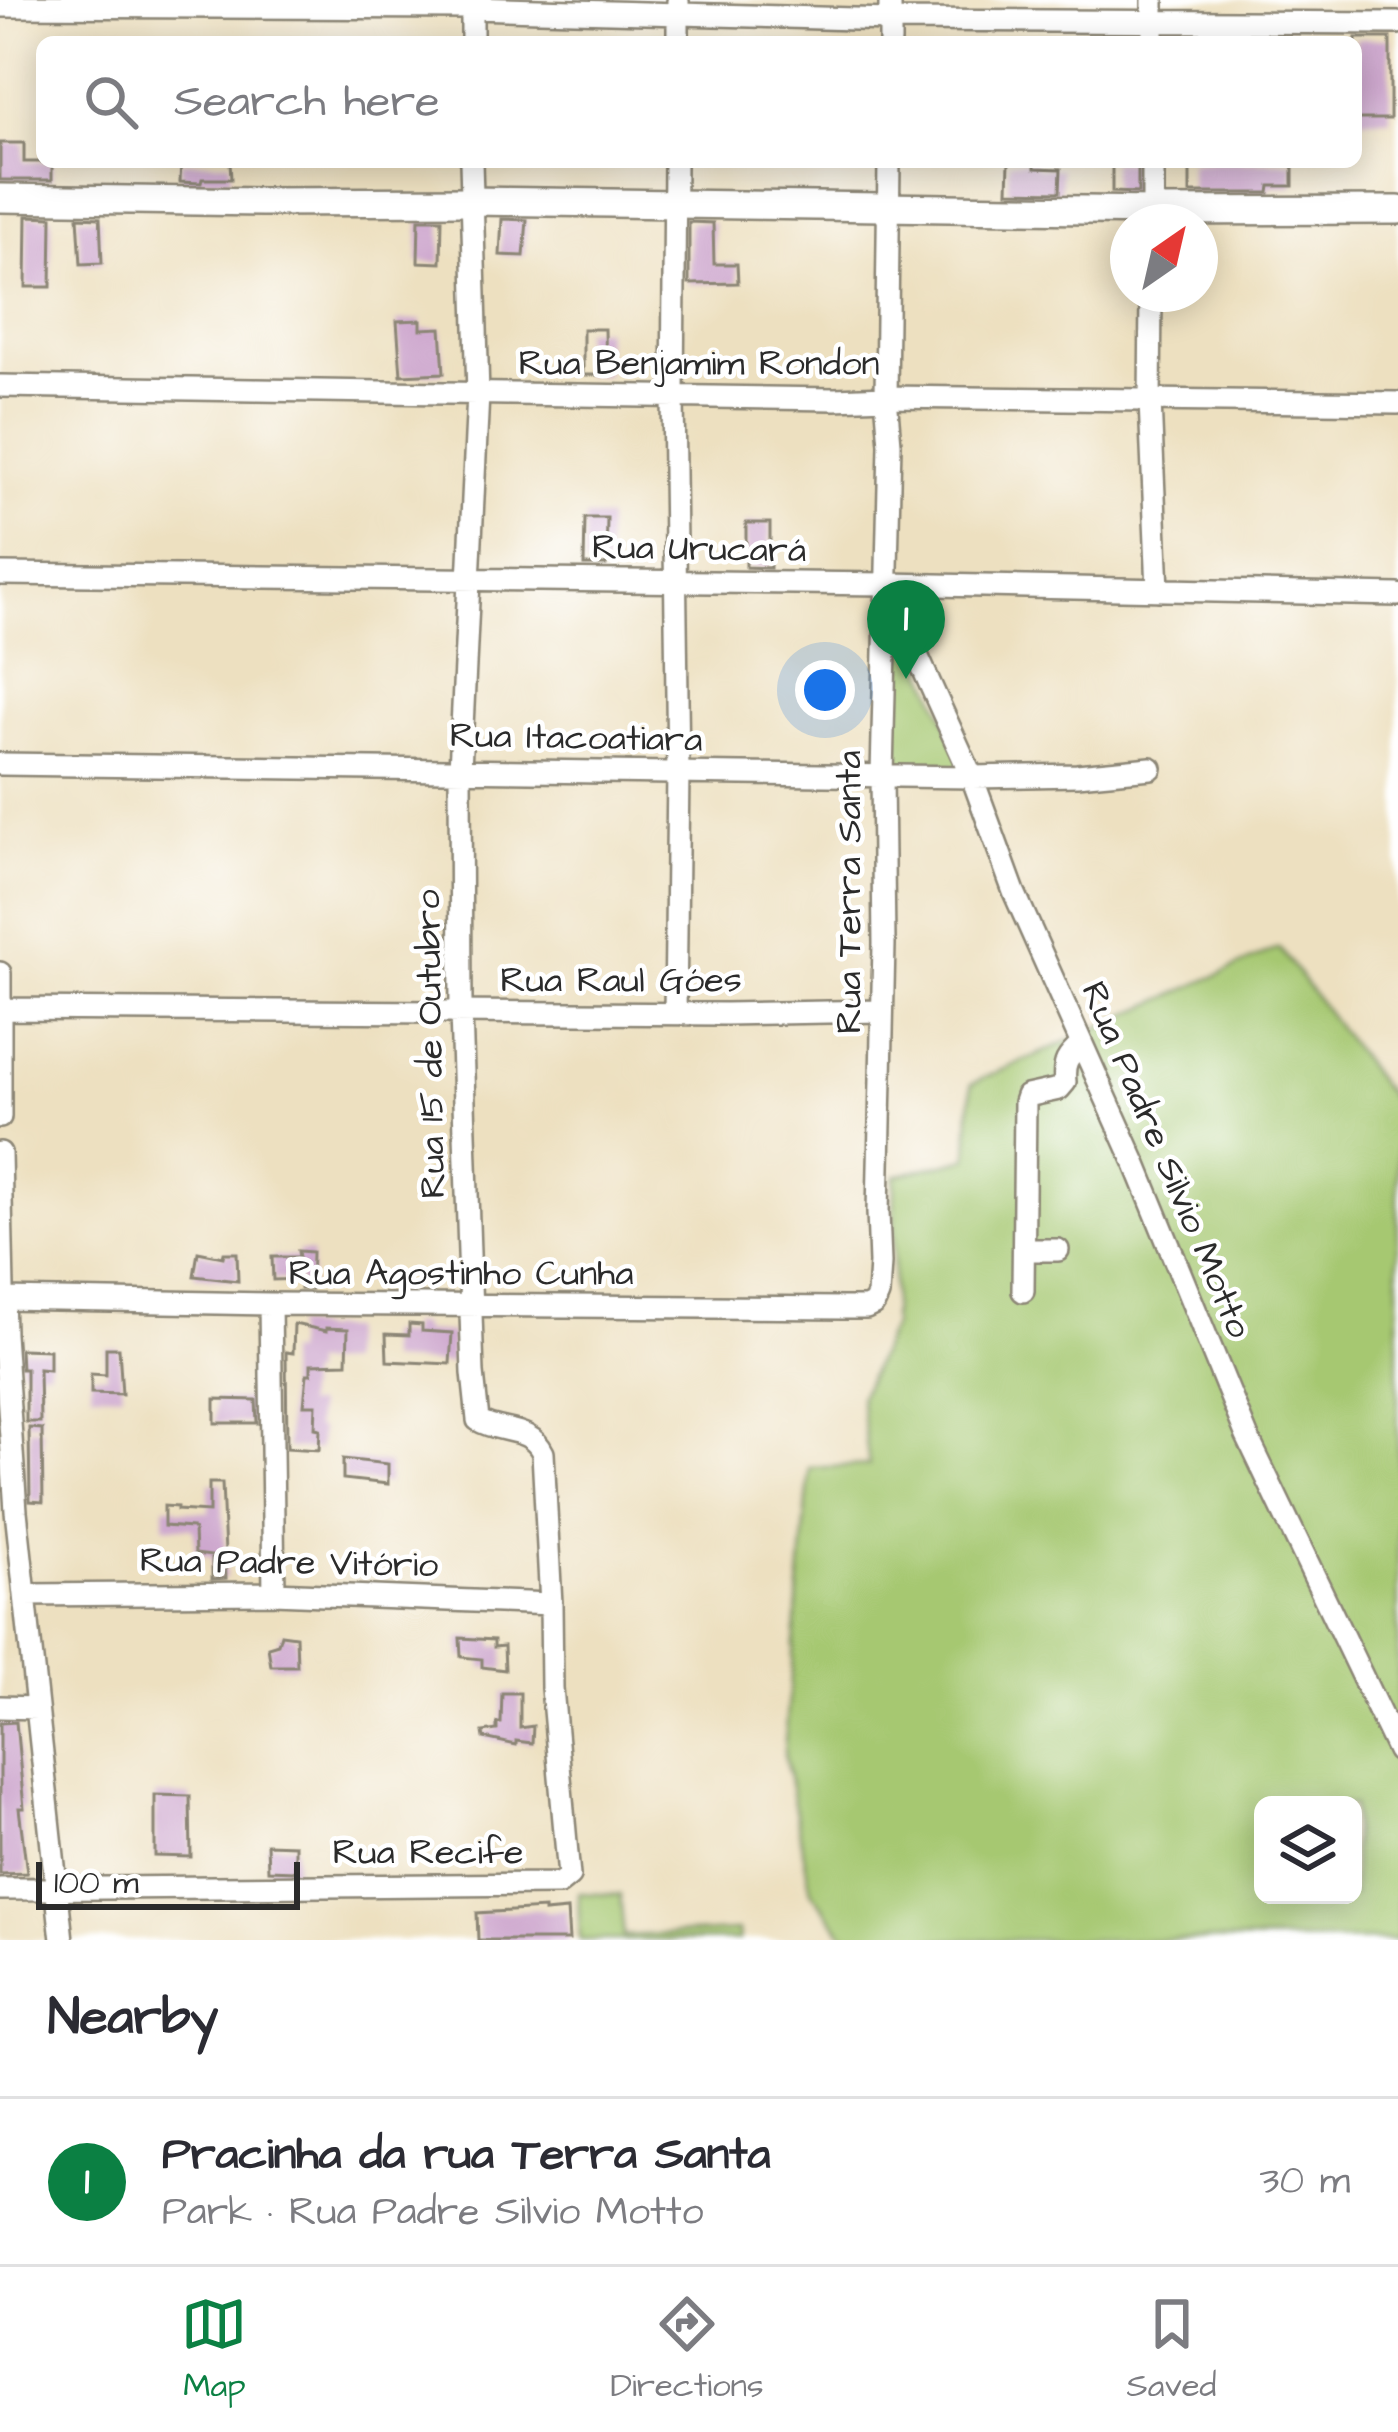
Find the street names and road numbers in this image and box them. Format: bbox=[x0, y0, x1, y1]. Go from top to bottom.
street label: Rua Benjamim Rondon bbox=[519, 338, 879, 389]
street label: Rua Urucará bbox=[591, 522, 807, 576]
street label: Rua Itacoatiara bbox=[449, 710, 703, 766]
street label: Rua Terra Santa bbox=[824, 750, 875, 1034]
street label: Rua 15 de Outubro bbox=[403, 889, 459, 1199]
street label: Rua Raul Góes bbox=[500, 955, 742, 1006]
street label: Rua Padre Silvio Motto bbox=[1068, 974, 1264, 1346]
street label: Rua Agostinho Cunha bbox=[288, 1248, 634, 1300]
street label: Rua Padre Vitório bbox=[139, 1535, 439, 1591]
street label: Rua Recife bbox=[333, 1827, 523, 1878]

